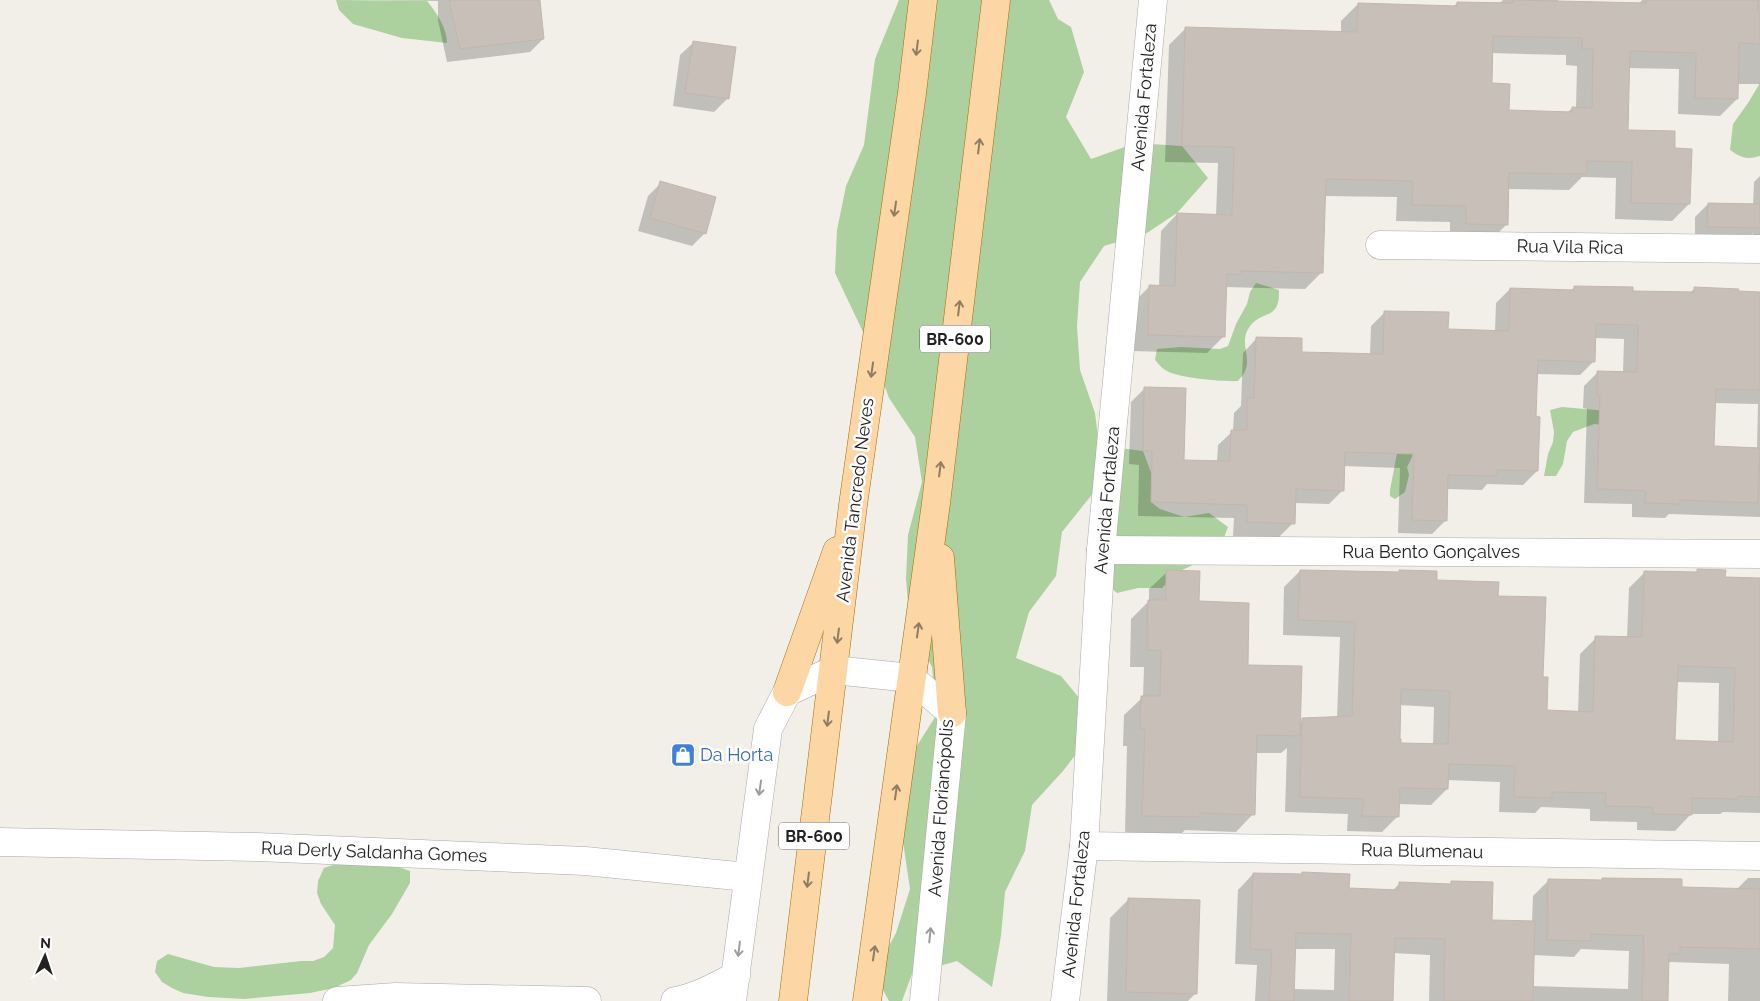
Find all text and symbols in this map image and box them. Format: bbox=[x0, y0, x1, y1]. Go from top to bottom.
street label: Avenida Fortaleza bbox=[1127, 22, 1160, 172]
one-way arrow bbox=[912, 40, 922, 56]
one-way arrow bbox=[974, 139, 984, 155]
one-way arrow bbox=[890, 201, 900, 217]
street label: Rua Vila Rica bbox=[1516, 235, 1624, 258]
one-way arrow bbox=[954, 300, 964, 316]
road number: BR-600 bbox=[920, 326, 990, 352]
one-way arrow bbox=[867, 362, 877, 378]
street label: Avenida Tancredo Neves bbox=[832, 396, 878, 603]
street label: Avenida Fortaleza bbox=[1090, 425, 1123, 575]
one-way arrow bbox=[935, 461, 945, 477]
street label: Rua Bento Gonçalves bbox=[1342, 541, 1520, 562]
one-way arrow bbox=[913, 622, 923, 638]
one-way arrow bbox=[833, 627, 843, 643]
one-way arrow bbox=[823, 710, 833, 726]
street label: Avenida Florianópolis bbox=[924, 718, 957, 898]
shop icon: Da Horta bbox=[670, 742, 696, 768]
place label: Da Horta bbox=[700, 744, 773, 765]
one-way arrow bbox=[754, 780, 764, 796]
one-way arrow bbox=[891, 784, 901, 800]
road number: BR-600 bbox=[779, 822, 849, 849]
street label: Avenida Fortaleza bbox=[1057, 829, 1094, 979]
street label: Rua Derly Saldanha Gomes bbox=[261, 837, 488, 866]
street label: Rua Blumenau bbox=[1361, 839, 1483, 862]
one-way arrow bbox=[803, 872, 813, 888]
one-way arrow bbox=[925, 927, 935, 943]
north arrow bbox=[20, 931, 70, 981]
text: N bbox=[40, 935, 51, 951]
one-way arrow bbox=[734, 941, 744, 957]
one-way arrow bbox=[869, 945, 879, 961]

